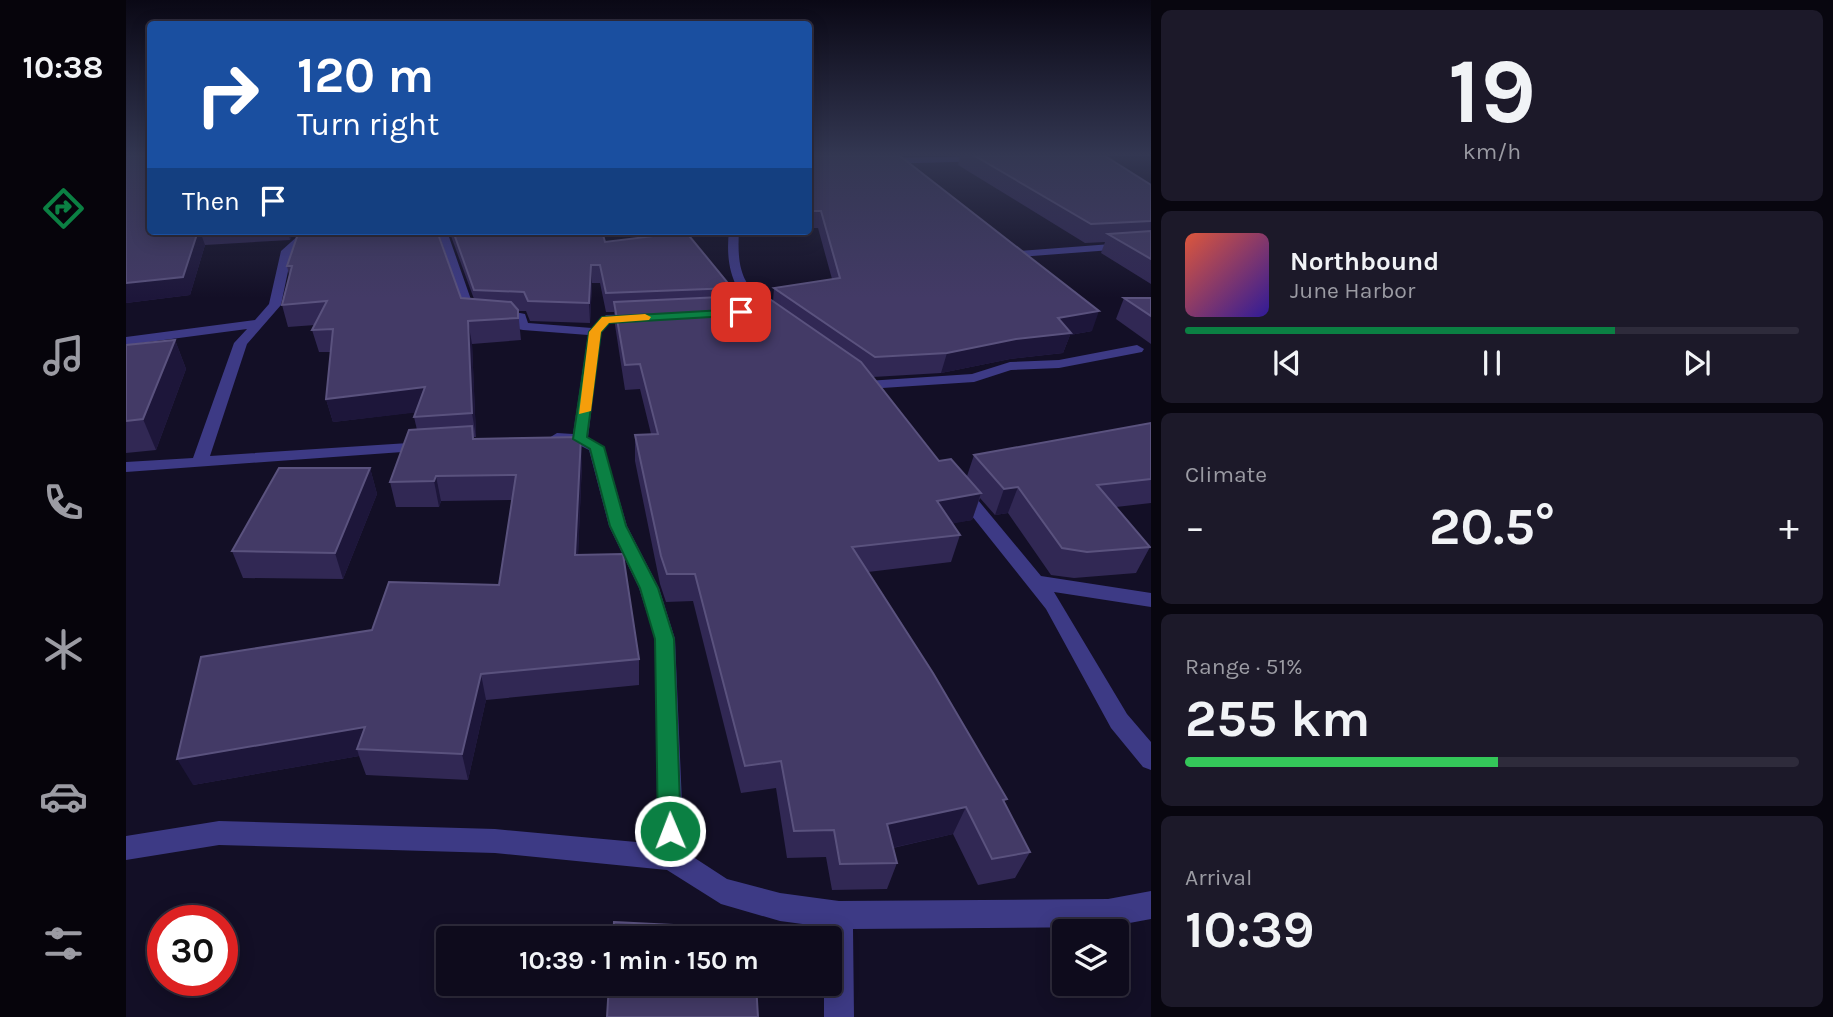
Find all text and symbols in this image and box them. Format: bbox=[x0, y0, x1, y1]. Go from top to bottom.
text: 19 bbox=[1448, 39, 1536, 145]
text: 120 m bbox=[297, 47, 434, 104]
text: 10:38 bbox=[23, 49, 103, 86]
icon: right bbox=[182, 49, 273, 140]
text: Turn right bbox=[297, 106, 439, 143]
text: km/h bbox=[1463, 138, 1521, 165]
icon: arrive bbox=[254, 182, 292, 220]
icon: directions bbox=[39, 184, 88, 233]
text: Then bbox=[182, 186, 240, 217]
text: Northbound bbox=[1290, 246, 1439, 277]
text: June Harbor bbox=[1290, 277, 1415, 304]
pin bbox=[711, 282, 771, 342]
icon: arrive bbox=[722, 293, 760, 331]
icon: music bbox=[39, 331, 88, 380]
icon: previous bbox=[1268, 344, 1306, 382]
icon: pause bbox=[1473, 344, 1511, 382]
icon: next bbox=[1678, 344, 1716, 382]
text: Climate bbox=[1185, 461, 1267, 488]
icon: phone bbox=[39, 478, 88, 527]
text: 20.5° bbox=[1429, 496, 1555, 557]
text: − bbox=[1185, 505, 1205, 550]
text: + bbox=[1779, 505, 1799, 550]
icon: climate bbox=[39, 625, 88, 674]
text: Range · 51% bbox=[1185, 653, 1303, 680]
text: 255 km bbox=[1185, 688, 1370, 749]
icon: car bbox=[39, 772, 88, 821]
position arrow bbox=[633, 794, 707, 868]
text: Arrival bbox=[1185, 864, 1252, 891]
text: 10:39 bbox=[1185, 899, 1315, 960]
speed limit sign: 30 bbox=[147, 905, 238, 996]
icon: filters bbox=[39, 919, 88, 968]
map controls bbox=[1052, 919, 1129, 996]
button: layers bbox=[1052, 919, 1129, 996]
text: 10:39 · 1 min · 150 m bbox=[519, 945, 759, 976]

